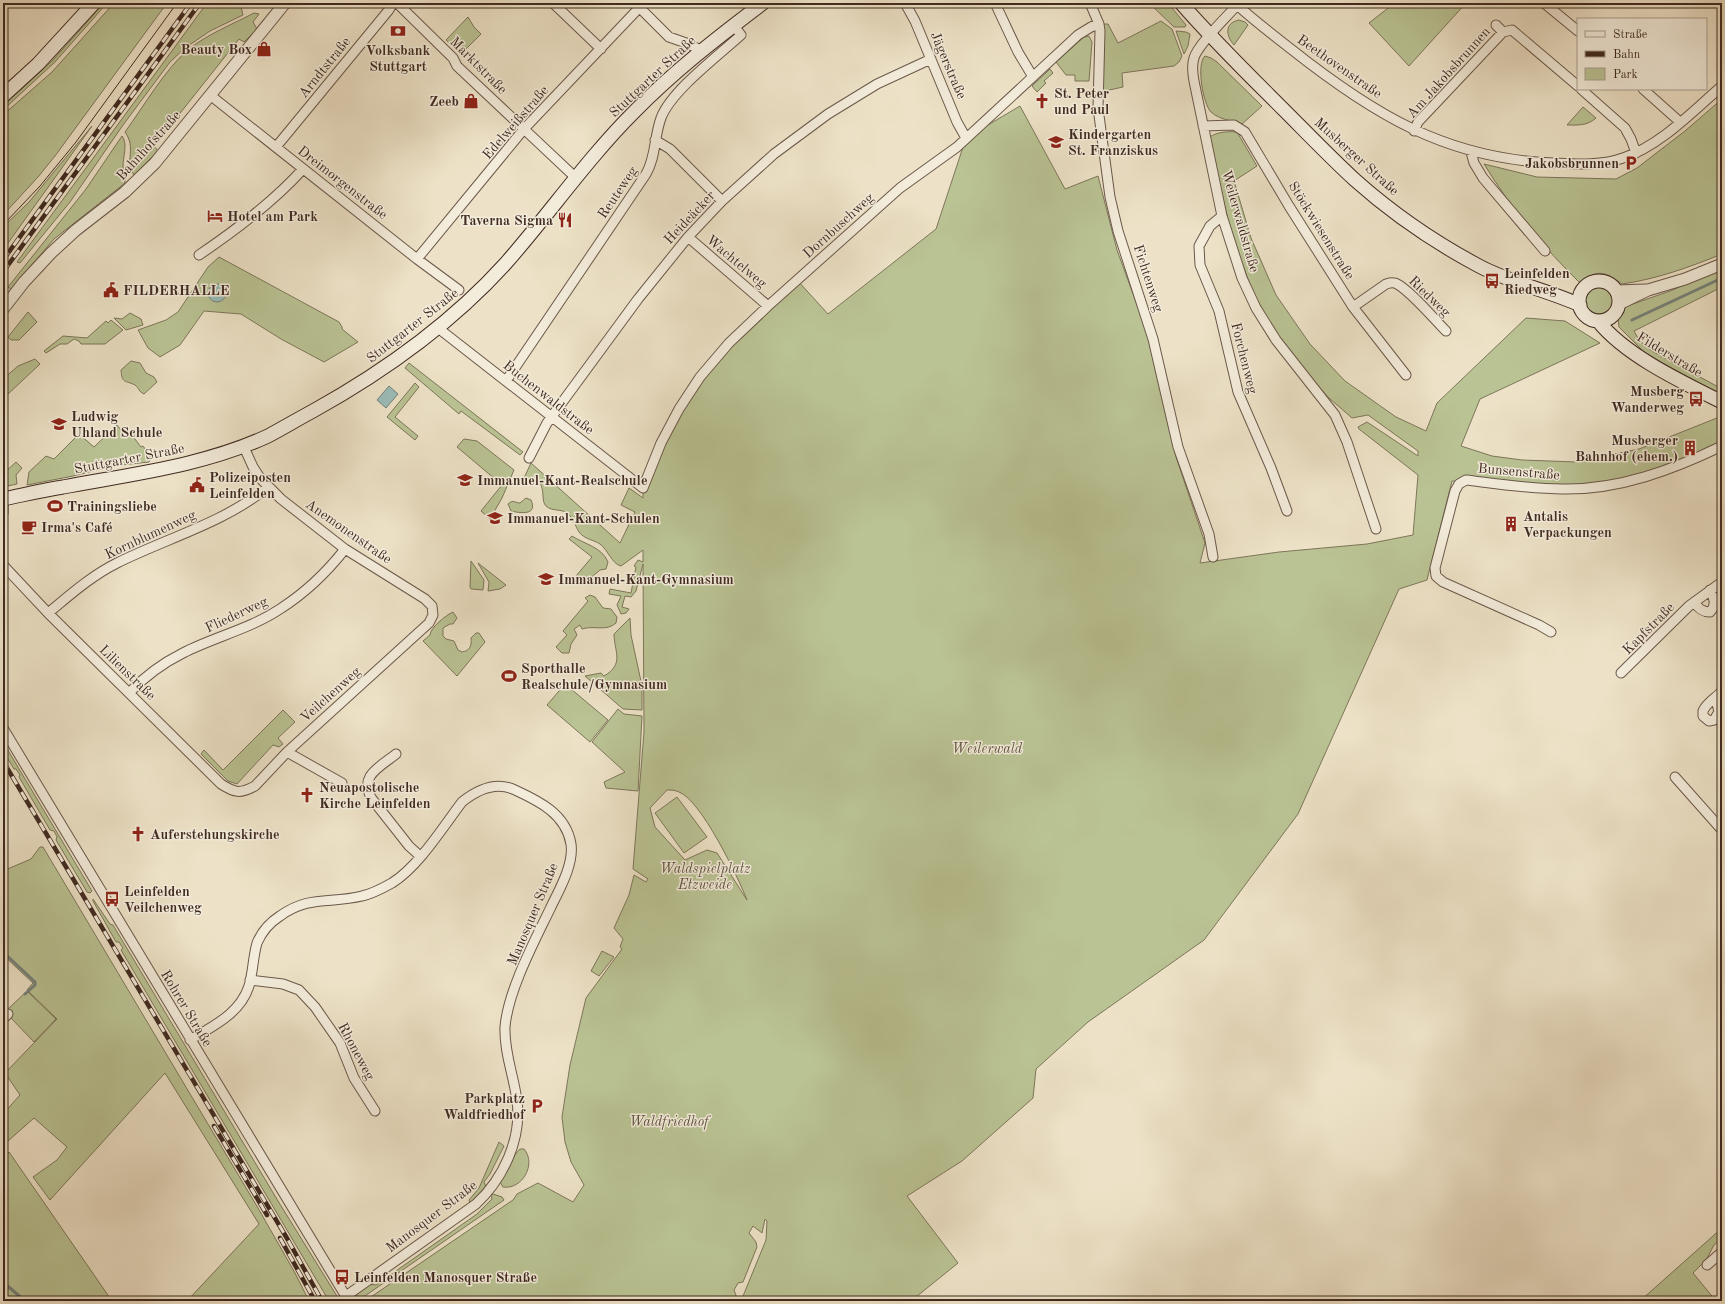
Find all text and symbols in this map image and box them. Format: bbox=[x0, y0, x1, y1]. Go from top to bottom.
legend bbox=[1577, 18, 1707, 90]
bank icon: Volksbank Stuttgart bbox=[389, 22, 407, 40]
street label: Am Jakobsbrunnen bbox=[1404, 24, 1493, 121]
text: Straße bbox=[1613, 29, 1648, 41]
street label: Jägerstraße bbox=[928, 30, 969, 101]
street label: Stuttgarter Straße bbox=[607, 33, 698, 120]
street label: Beethovenstraße bbox=[1295, 33, 1384, 101]
street label: Arndtstraße bbox=[296, 35, 353, 101]
street label: Marktstraße bbox=[447, 35, 509, 97]
shop icon: Beauty Box bbox=[255, 40, 273, 58]
place label: Beauty Box bbox=[180, 43, 252, 57]
place label: Volksbank Stuttgart bbox=[366, 44, 431, 74]
text: Bahn bbox=[1613, 49, 1641, 61]
text: Park bbox=[1613, 69, 1638, 81]
street label: Edelweißstraße bbox=[480, 83, 551, 162]
place label: St. Peter und Paul bbox=[1054, 87, 1109, 117]
shop icon: Zeeb bbox=[462, 92, 480, 110]
church icon: St. Peter und Paul bbox=[1033, 92, 1051, 110]
place label: Zeeb bbox=[429, 95, 459, 109]
street label: Bahnhofstraße bbox=[114, 108, 184, 183]
street label: Musberger Straße bbox=[1311, 115, 1401, 198]
place label: Kindergarten St. Franziskus bbox=[1068, 128, 1158, 158]
school or university icon: Kindergarten St. Franziskus bbox=[1047, 133, 1065, 151]
street label: Dreimorgenstraße bbox=[295, 144, 390, 222]
parking icon: Jakobsbrunnen bbox=[1622, 154, 1640, 172]
place label: Jakobsbrunnen bbox=[1525, 157, 1619, 171]
street label: Reuteweg bbox=[595, 164, 641, 221]
street label: Weilerwaldstraße bbox=[1219, 169, 1261, 274]
street label: Stöckwiesenstraße bbox=[1285, 179, 1357, 282]
street label: Heideäcker bbox=[662, 188, 718, 247]
street label: Dornbuschweg bbox=[801, 190, 877, 261]
hotel icon: Hotel am Park bbox=[206, 207, 224, 225]
place label: Hotel am Park bbox=[227, 210, 318, 224]
restaurant icon: Taverna Sigma bbox=[556, 211, 574, 229]
place label: Taverna Sigma bbox=[460, 214, 553, 228]
street label: Wachtelweg bbox=[704, 233, 769, 291]
street label: Fichtenweg bbox=[1131, 243, 1166, 314]
place label: Leinfelden Riedweg bbox=[1504, 267, 1570, 297]
bus stop icon: Leinfelden Riedweg bbox=[1483, 272, 1501, 290]
street label: Riedweg bbox=[1406, 274, 1453, 320]
public building icon: FILDERHALLE bbox=[102, 281, 120, 299]
place label: FILDERHALLE bbox=[123, 284, 229, 298]
street label: Stuttgarter Straße bbox=[364, 286, 461, 366]
street label: Forchenweg bbox=[1228, 321, 1260, 396]
street label: Filderstraße bbox=[1634, 330, 1705, 380]
street label: Buchenwaldstraße bbox=[500, 358, 596, 437]
place label: Musberg Wanderweg bbox=[1611, 385, 1684, 415]
bus stop icon: Musberg Wanderweg bbox=[1687, 390, 1705, 408]
place label: Ludwig Uhland Schule bbox=[71, 410, 162, 440]
school or university icon: Ludwig Uhland Schule bbox=[50, 415, 68, 433]
place label: Musberger Bahnhof (ehem.) bbox=[1575, 434, 1678, 464]
building icon: Musberger Bahnhof (ehem.) bbox=[1681, 439, 1699, 457]
street label: Stuttgarter Straße bbox=[73, 441, 186, 477]
street label: Bunsenstraße bbox=[1477, 461, 1560, 483]
place label: Polizeiposten Leinfelden bbox=[209, 471, 291, 501]
school or university icon: Immanuel-Kant-Realschule bbox=[456, 471, 474, 489]
place label: Immanuel-Kant-Realschule bbox=[477, 474, 648, 488]
public building icon: Polizeiposten Leinfelden bbox=[188, 476, 206, 494]
sports icon: Trainingsliebe bbox=[46, 497, 64, 515]
street label: Anemonenstraße bbox=[303, 497, 394, 567]
place label: Trainingsliebe bbox=[67, 500, 157, 514]
street label: Kornblumenweg bbox=[103, 508, 198, 562]
school or university icon: Immanuel-Kant-Schulen bbox=[486, 509, 504, 527]
place label: Antalis Verpackungen bbox=[1523, 510, 1612, 540]
place label: Immanuel-Kant-Schulen bbox=[507, 512, 660, 526]
building icon: Antalis Verpackungen bbox=[1502, 515, 1520, 533]
cafe icon: Irma's Café bbox=[20, 518, 38, 536]
place label: Irma's Café bbox=[41, 521, 113, 535]
school or university icon: Immanuel-Kant-Gymnasium bbox=[537, 570, 555, 588]
place label: Immanuel-Kant-Gymnasium bbox=[558, 573, 734, 587]
street label: Fliederweg bbox=[203, 594, 270, 635]
street label: Kapfstraße bbox=[1620, 600, 1677, 657]
street label: Lilienstraße bbox=[96, 643, 158, 703]
place label: Sporthalle Realschule/Gymnasium bbox=[521, 662, 667, 693]
street label: Veilchenweg bbox=[298, 664, 364, 725]
sports icon: Sporthalle Realschule/Gymnasium bbox=[500, 667, 518, 685]
park label: Weilerwald bbox=[952, 742, 1023, 756]
place label: Neuapostolische Kirche Leinfelden bbox=[319, 781, 431, 811]
church icon: Neuapostolische Kirche Leinfelden bbox=[298, 786, 316, 804]
church icon: Auferstehungskirche bbox=[129, 825, 147, 843]
place label: Auferstehungskirche bbox=[150, 828, 280, 842]
street label: Manosquer Straße bbox=[505, 861, 561, 968]
park label: Waldspielplatz Etzweide bbox=[660, 862, 750, 892]
place label: Leinfelden Veilchenweg bbox=[124, 885, 202, 915]
bus stop icon: Leinfelden Veilchenweg bbox=[103, 890, 121, 908]
street label: Rohrer Straße bbox=[158, 968, 214, 1049]
street label: Rhoneweg bbox=[335, 1020, 377, 1083]
place label: Parkplatz Waldfriedhof bbox=[443, 1092, 526, 1122]
parking icon: Parkplatz Waldfriedhof bbox=[528, 1097, 546, 1115]
park label: Waldfriedhof bbox=[629, 1115, 711, 1130]
street label: Manosquer Straße bbox=[384, 1178, 480, 1255]
bus stop icon: Leinfelden Manosquer Straße bbox=[333, 1268, 351, 1286]
place label: Leinfelden Manosquer Straße bbox=[354, 1271, 537, 1285]

